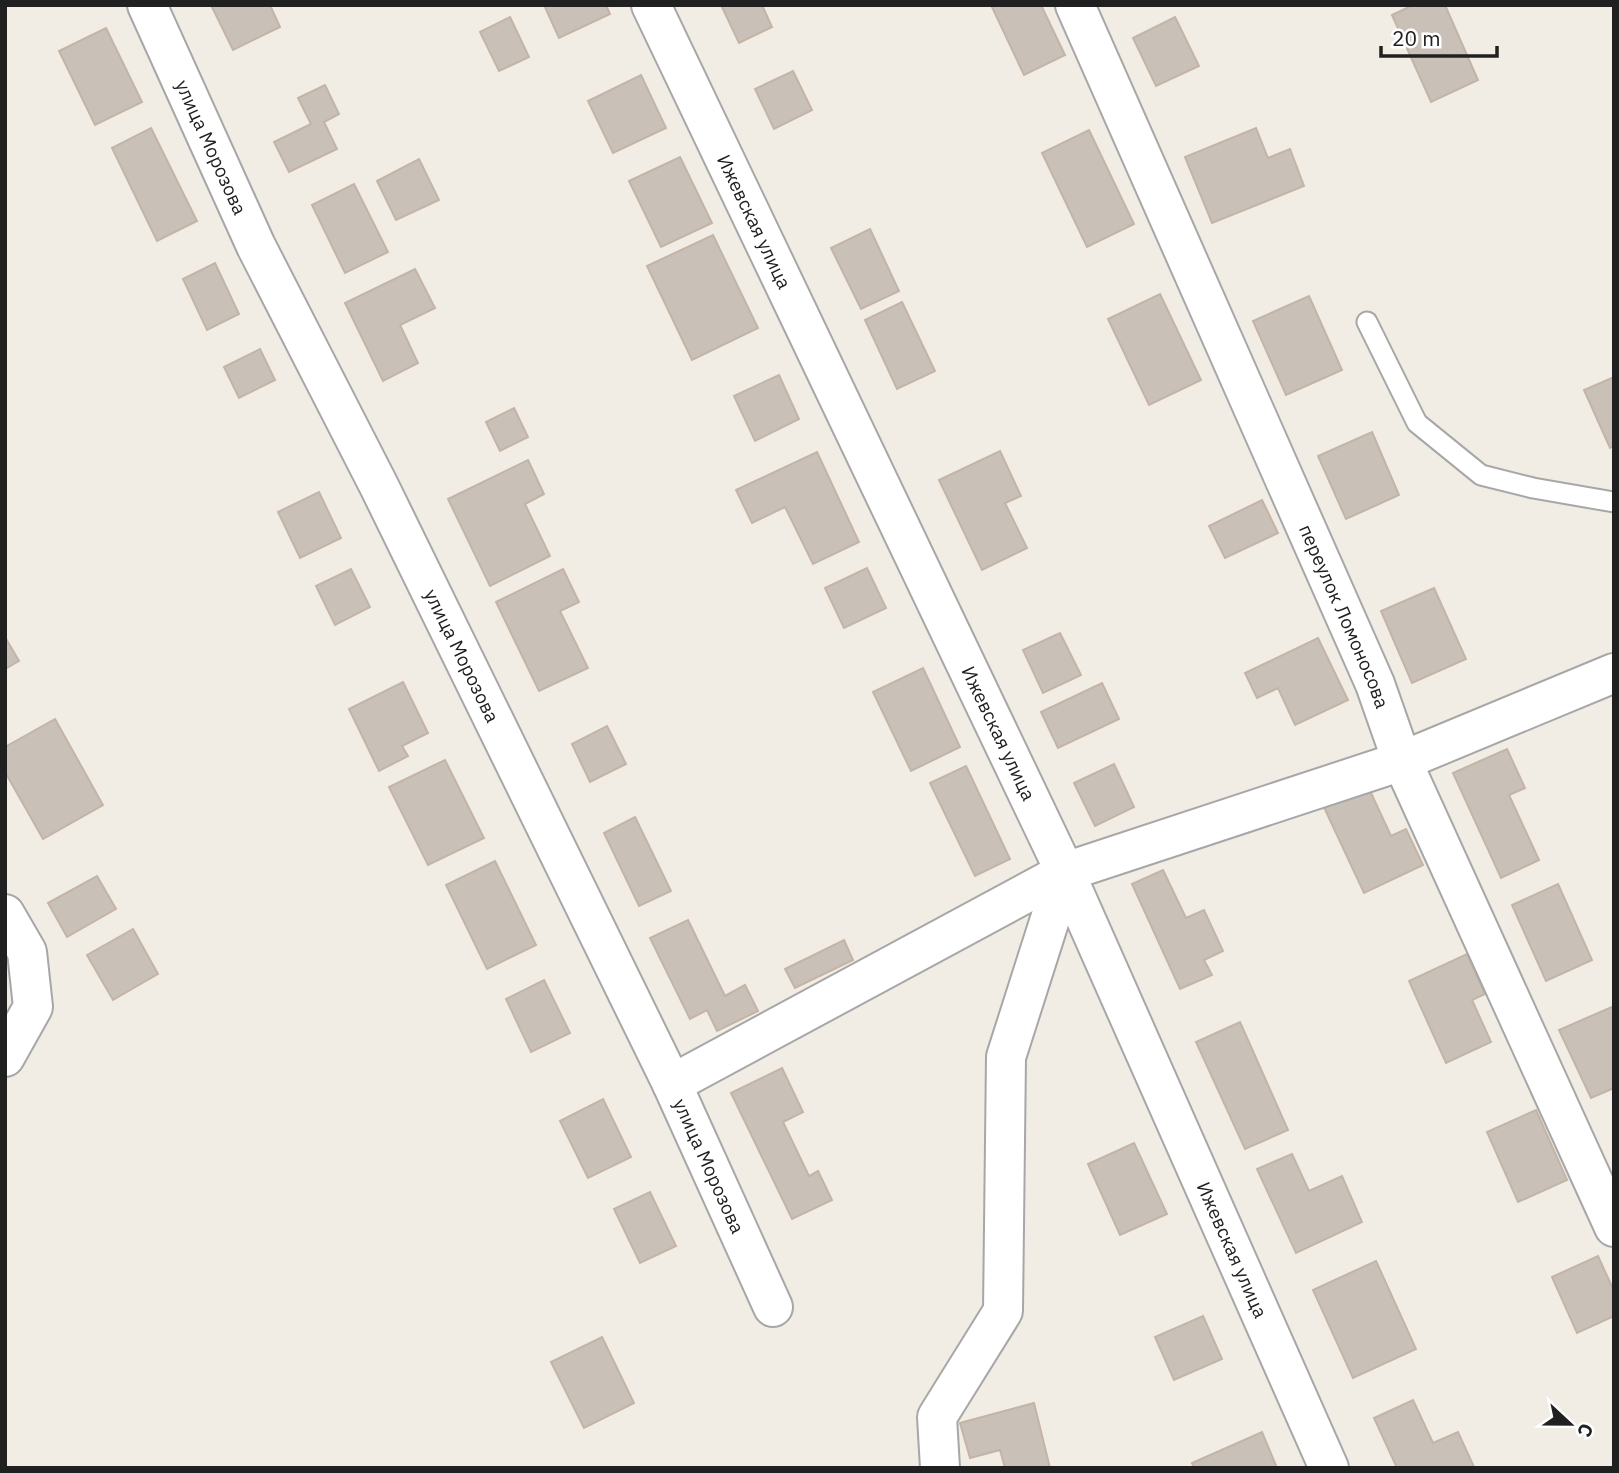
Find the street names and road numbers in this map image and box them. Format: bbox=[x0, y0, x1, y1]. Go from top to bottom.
street label: улица Морозова bbox=[170, 76, 252, 218]
street label: Ижевская улица bbox=[712, 150, 797, 293]
street label: переулок Ломоносова bbox=[1294, 520, 1395, 711]
street label: улица Морозова bbox=[419, 585, 505, 726]
street label: Ижевская улица bbox=[956, 662, 1041, 804]
street label: улица Морозова bbox=[668, 1095, 750, 1237]
street label: Ижевская улица bbox=[1192, 1178, 1273, 1321]

